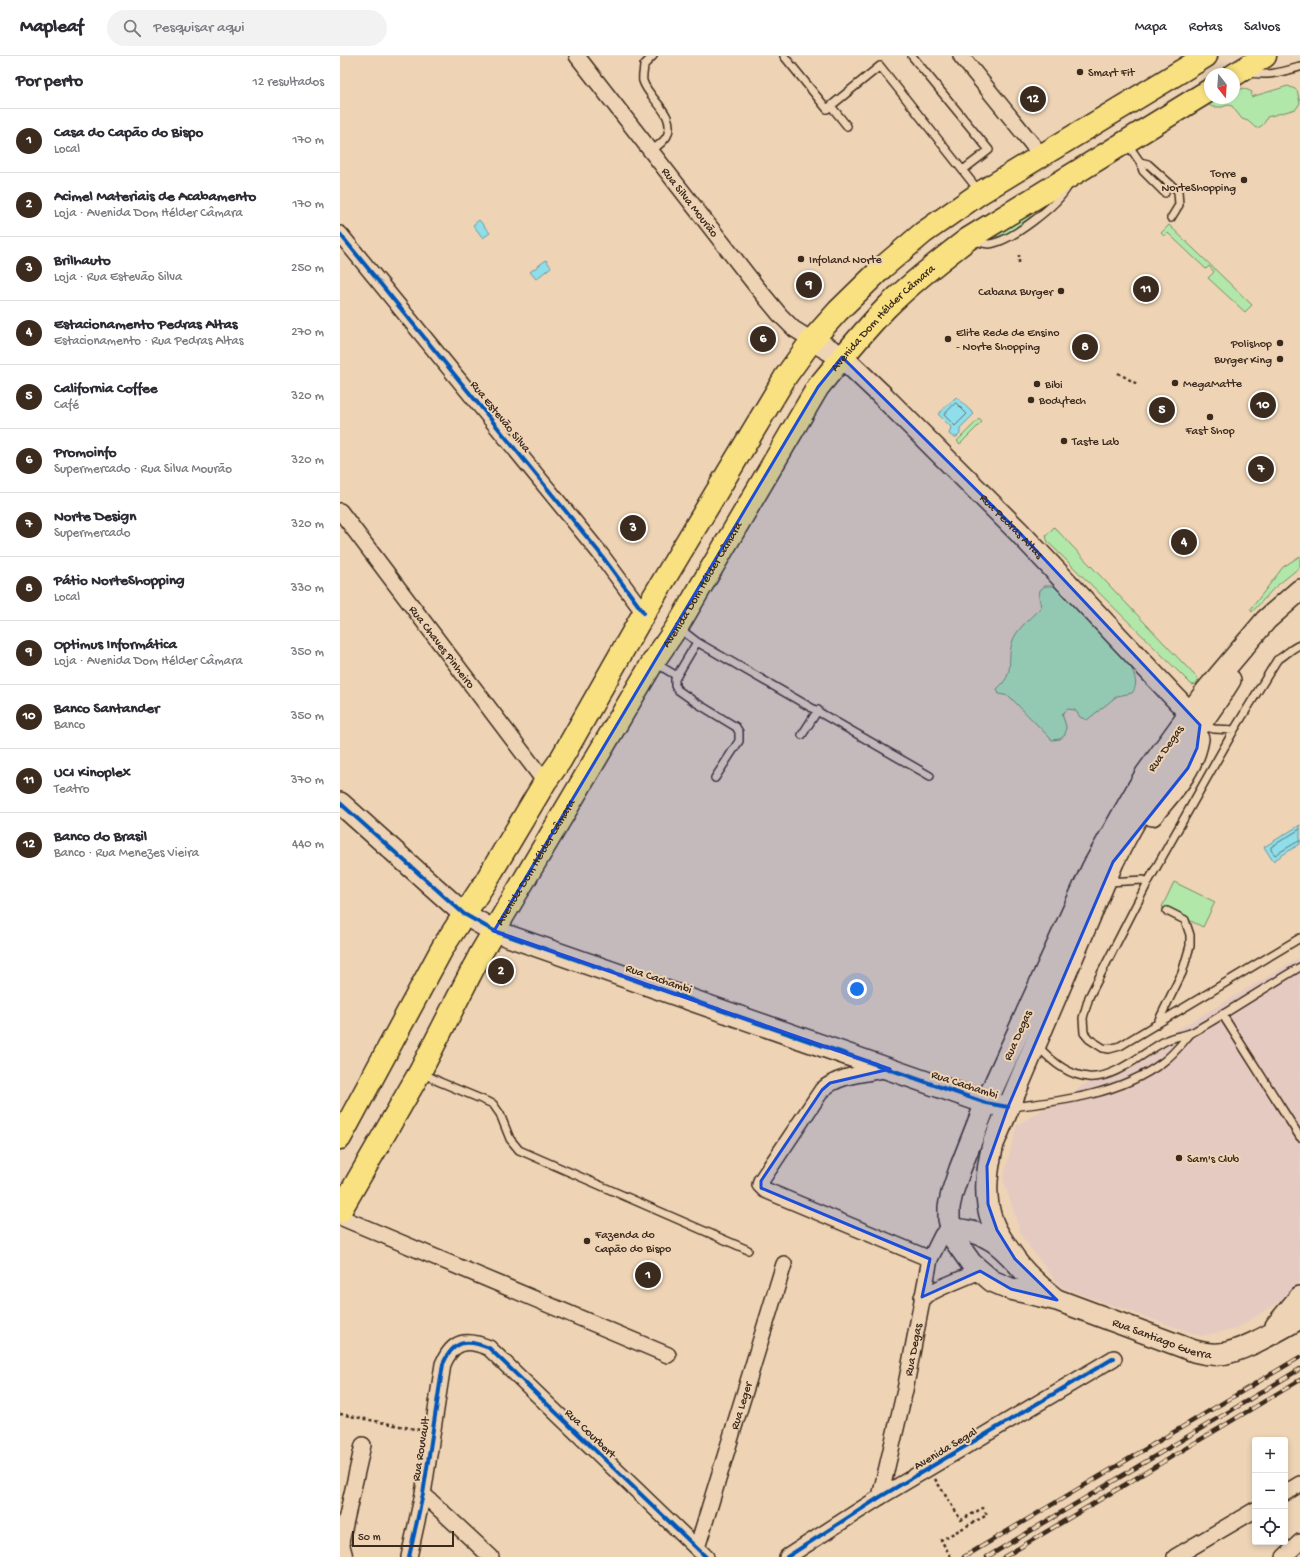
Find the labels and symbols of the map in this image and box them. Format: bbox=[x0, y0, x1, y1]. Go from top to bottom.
marker: Smart Fit bbox=[1075, 67, 1085, 77]
place label: Smart Fit bbox=[1088, 67, 1135, 81]
north arrow bbox=[1204, 68, 1240, 104]
pin: 12 bbox=[1020, 84, 1046, 114]
street label: Rua Silva Mourão bbox=[658, 166, 721, 241]
place label: Torre NorteShopping bbox=[1161, 168, 1237, 196]
marker: Torre NorteShopping bbox=[1239, 175, 1249, 185]
marker: Infoland Norte bbox=[796, 254, 806, 264]
place label: Infoland Norte bbox=[809, 254, 883, 268]
street label: Avenida Dom Hélder Câmara bbox=[829, 262, 939, 375]
pin: 9 bbox=[796, 270, 822, 300]
pin: 11 bbox=[1133, 274, 1159, 304]
place label: Cabana Burger bbox=[978, 286, 1055, 300]
marker: Cabana Burger bbox=[1056, 286, 1066, 296]
pin: 6 bbox=[750, 324, 776, 354]
place label: Elite Rede de Ensino - Norte Shopping bbox=[956, 327, 1059, 355]
pin: 8 bbox=[1072, 332, 1098, 362]
marker: Elite Rede de Ensino - Norte Shopping bbox=[943, 334, 953, 344]
place label: Polishop bbox=[1230, 338, 1272, 352]
marker: Polishop bbox=[1275, 338, 1285, 348]
place label: Burger King bbox=[1213, 354, 1272, 368]
marker: Burger King bbox=[1275, 354, 1285, 364]
marker: MegaMatte bbox=[1170, 378, 1180, 388]
place label: MegaMatte bbox=[1183, 378, 1243, 392]
street label: Rua Estevão Silva bbox=[466, 379, 533, 456]
marker: Bibi bbox=[1032, 379, 1042, 389]
place label: Bibi bbox=[1044, 379, 1063, 393]
pin: 10 bbox=[1250, 390, 1276, 420]
marker: Bodytech bbox=[1026, 395, 1036, 405]
place label: Bodytech bbox=[1038, 395, 1086, 409]
pin: 5 bbox=[1149, 395, 1175, 425]
marker: Fast Shop bbox=[1205, 412, 1215, 422]
place label: Fast Shop bbox=[1184, 425, 1235, 439]
marker: Taste Lab bbox=[1059, 436, 1069, 446]
place label: Taste Lab bbox=[1071, 436, 1120, 450]
pin: 7 bbox=[1248, 454, 1274, 484]
street label: Rua Pedras Altas bbox=[976, 492, 1046, 563]
pin: 3 bbox=[620, 513, 646, 543]
street label: Avenida Dom Hélder Câmara bbox=[660, 519, 746, 651]
pin: 4 bbox=[1171, 527, 1197, 557]
street label: Rua Chaves Pinheiro bbox=[405, 603, 477, 692]
street label: Rua Degas bbox=[1146, 723, 1188, 775]
street label: Avenida Dom Hélder Câmara bbox=[494, 797, 579, 928]
pin: 2 bbox=[488, 956, 514, 986]
street label: Rua Cachambi bbox=[623, 962, 694, 998]
your location bbox=[847, 979, 867, 999]
street label: Rua Degas bbox=[1002, 1008, 1036, 1063]
street label: Rua Cachambi bbox=[929, 1069, 1000, 1103]
marker: Sam's Club bbox=[1174, 1153, 1184, 1163]
place label: Sam's Club bbox=[1187, 1153, 1240, 1167]
place label: Fazenda do Capão do Bispo bbox=[594, 1229, 671, 1257]
marker: Fazenda do Capão do Bispo bbox=[582, 1236, 592, 1246]
pin: 1 bbox=[635, 1260, 661, 1290]
street label: Rua Santiago Guerra bbox=[1110, 1316, 1212, 1363]
street label: Rua Degas bbox=[903, 1322, 927, 1378]
street label: Rua Leger bbox=[729, 1379, 757, 1432]
street label: Rua Courbert bbox=[561, 1407, 619, 1463]
street label: Rua Rouvault bbox=[410, 1415, 434, 1482]
street label: Avenida Segal bbox=[912, 1425, 980, 1474]
scale bar bbox=[352, 1529, 454, 1548]

